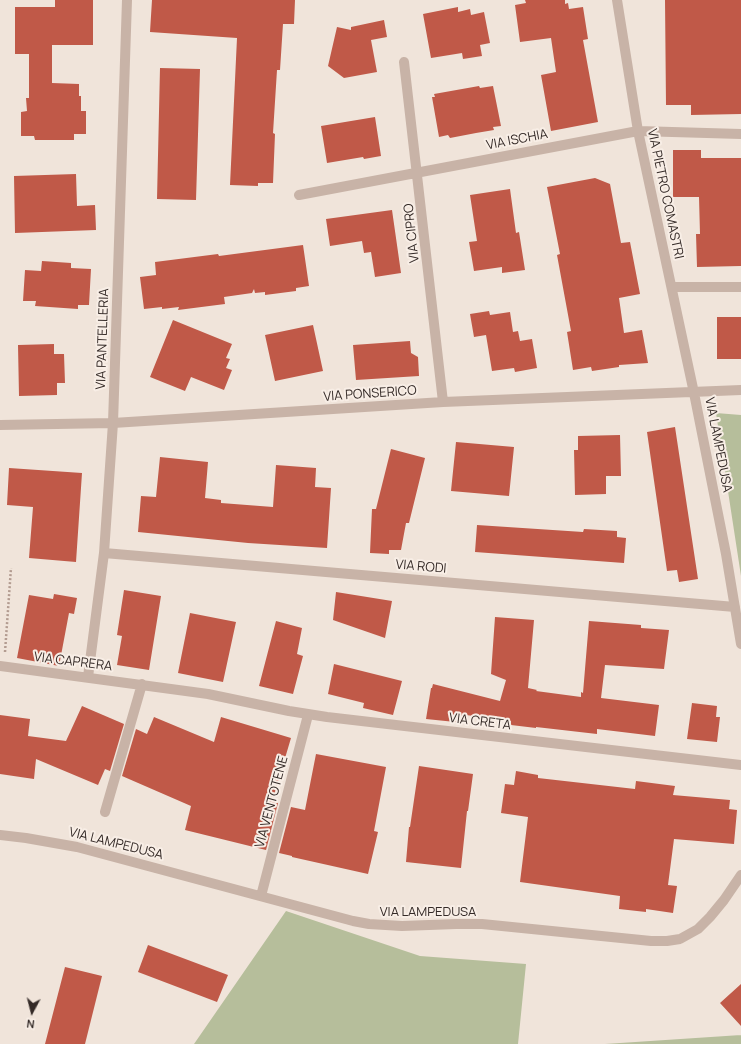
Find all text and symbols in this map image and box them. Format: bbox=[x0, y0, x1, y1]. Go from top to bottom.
street label: VIA ISCHIA bbox=[485, 126, 549, 154]
street label: VIA PIETRO COMASTRI bbox=[644, 128, 686, 260]
street label: VIA CIPRO bbox=[401, 203, 423, 263]
street label: VIA PANTELLERIA bbox=[93, 288, 113, 390]
street label: VIA PONSERICO bbox=[323, 383, 417, 405]
street label: VIA LAMPEDUSA bbox=[701, 396, 735, 494]
street label: VIA RODI bbox=[395, 557, 447, 577]
street label: VIA CAPRERA bbox=[33, 649, 113, 675]
street label: VIA CRETA bbox=[448, 710, 512, 734]
street label: VIA VENTOTENE bbox=[252, 754, 292, 850]
street label: VIA LAMPEDUSA bbox=[67, 825, 165, 863]
street label: VIA LAMPEDUSA bbox=[380, 904, 476, 920]
north arrow bbox=[12, 992, 52, 1032]
text: N bbox=[26, 1016, 35, 1032]

